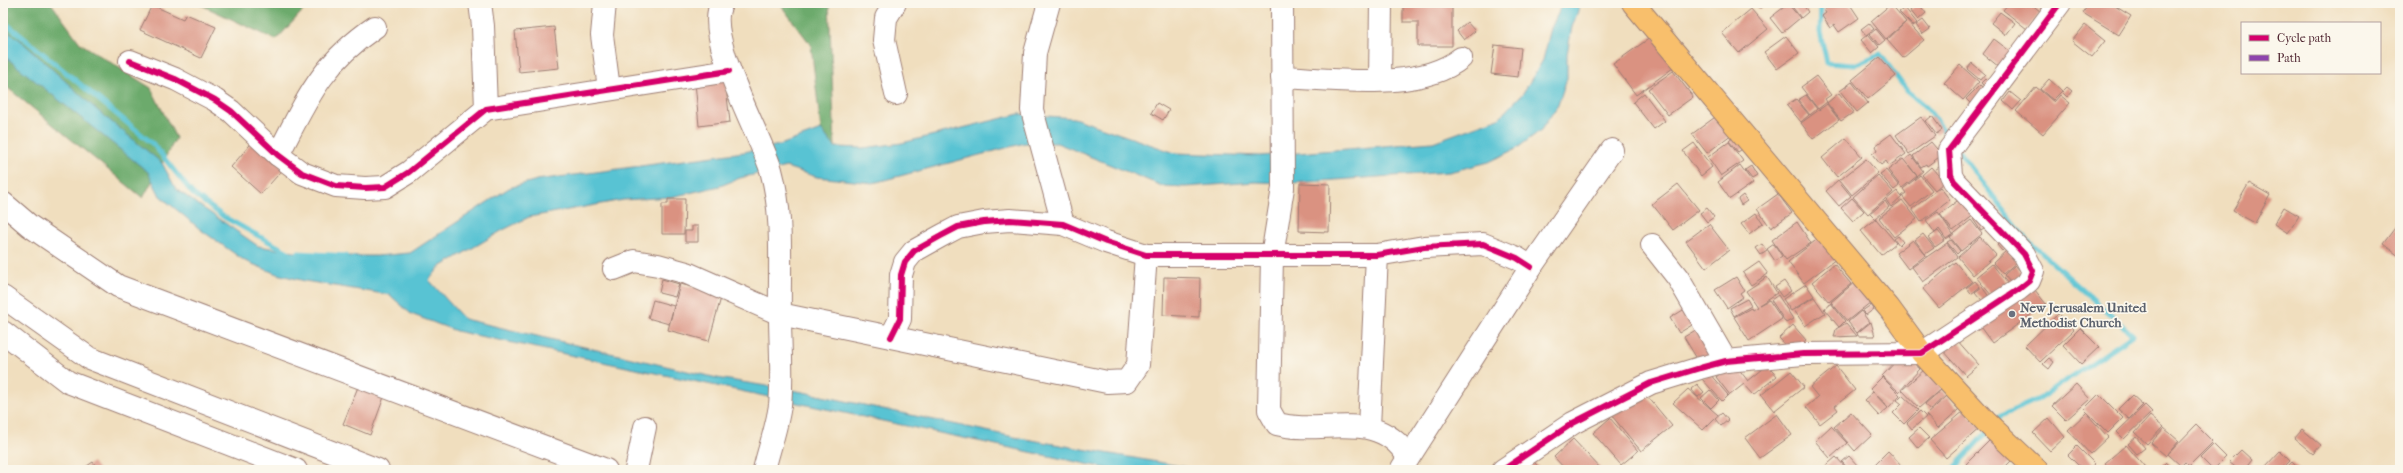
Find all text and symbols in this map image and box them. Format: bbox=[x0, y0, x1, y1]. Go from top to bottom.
legend bbox=[2241, 22, 2381, 74]
text: Cycle path bbox=[2277, 31, 2332, 45]
text: Path bbox=[2277, 51, 2301, 65]
place label: New Jerusalem United Methodist Church bbox=[2019, 300, 2147, 330]
marker: New Jerusalem United Methodist Church bbox=[2007, 309, 2017, 319]

